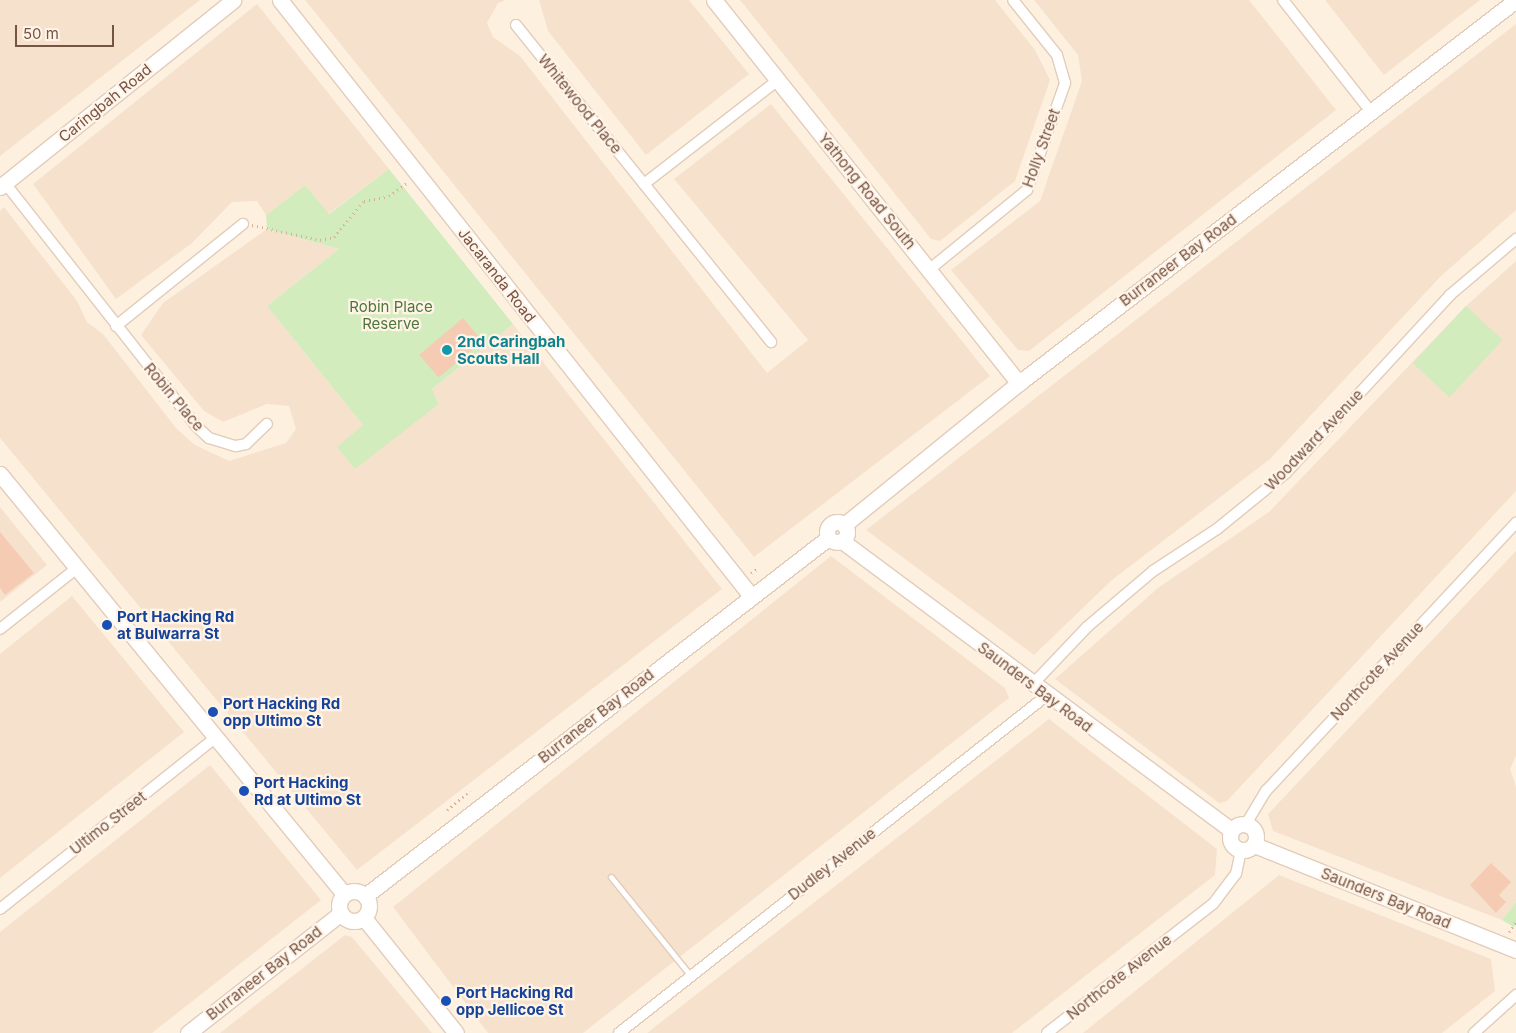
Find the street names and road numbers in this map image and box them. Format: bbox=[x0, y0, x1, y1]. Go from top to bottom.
street label: Whitewood Place bbox=[534, 51, 626, 157]
street label: Caringbah Road bbox=[55, 60, 155, 146]
street label: Holly Street bbox=[1018, 106, 1064, 190]
street label: Yathong Road South bbox=[815, 129, 919, 253]
street label: Burraneer Bay Road bbox=[1116, 210, 1240, 310]
street label: Jacaranda Road bbox=[454, 224, 540, 326]
street label: Robin Place bbox=[140, 359, 208, 435]
street label: Woodward Avenue bbox=[1261, 386, 1367, 494]
street label: Northcote Avenue bbox=[1327, 618, 1427, 724]
street label: Saunders Bay Road bbox=[974, 638, 1096, 736]
street label: Burraneer Bay Road bbox=[535, 665, 657, 767]
street label: Ultimo Street bbox=[66, 788, 150, 858]
street label: Dudley Avenue bbox=[785, 824, 879, 904]
street label: Saunders Bay Road bbox=[1318, 864, 1454, 932]
street label: Burraneer Bay Road bbox=[203, 922, 325, 1024]
street label: Northcote Avenue bbox=[1063, 931, 1175, 1023]

